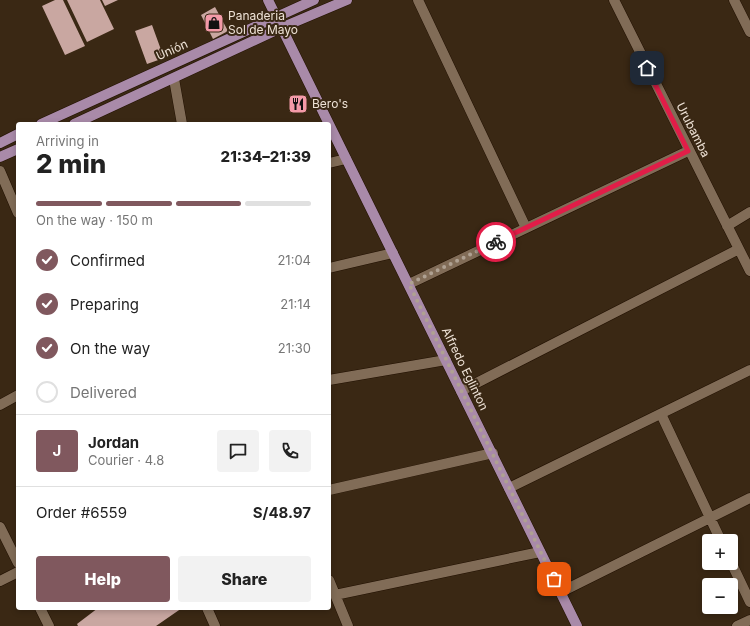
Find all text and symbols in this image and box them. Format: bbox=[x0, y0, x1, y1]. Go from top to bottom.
place label: Panaderia Sol de Mayo bbox=[228, 8, 298, 37]
shop icon: Panaderia Sol de Mayo bbox=[203, 12, 225, 34]
street label: Unión bbox=[154, 36, 190, 63]
pin bbox=[630, 51, 664, 85]
icon: home bbox=[636, 57, 658, 79]
restaurant icon: Bero's bbox=[287, 93, 309, 115]
place label: Bero's bbox=[312, 96, 348, 111]
street label: Urubamba bbox=[673, 100, 714, 160]
text: Arriving in bbox=[36, 133, 99, 149]
text: 21:34–21:39 bbox=[221, 147, 311, 166]
text: 2 min bbox=[36, 148, 106, 179]
text: On the way · 150 m bbox=[36, 212, 153, 228]
courier bbox=[476, 222, 516, 262]
icon: bike bbox=[485, 231, 507, 253]
icon: check bbox=[36, 249, 58, 271]
text: Confirmed bbox=[70, 251, 145, 270]
text: 21:04 bbox=[277, 252, 311, 268]
icon: check bbox=[36, 293, 58, 315]
text: Preparing bbox=[70, 295, 139, 314]
text: 21:14 bbox=[280, 296, 311, 312]
street label: Alfredo Eglinton bbox=[439, 325, 492, 413]
icon: check bbox=[36, 337, 58, 359]
text: On the way bbox=[70, 339, 150, 358]
text: 21:30 bbox=[278, 340, 311, 356]
text: Delivered bbox=[70, 383, 137, 402]
button: chat bbox=[217, 430, 259, 472]
button: phone bbox=[269, 430, 311, 472]
text: Jordan bbox=[88, 433, 139, 452]
text: J bbox=[53, 441, 61, 460]
text: Courier · 4.8 bbox=[88, 452, 164, 468]
text: Order #6559 bbox=[36, 503, 127, 522]
text: S/48.97 bbox=[253, 503, 311, 522]
map controls bbox=[702, 534, 738, 614]
button: + bbox=[702, 534, 738, 570]
button: Help bbox=[36, 556, 170, 602]
button: Share bbox=[178, 556, 311, 602]
pin bbox=[537, 562, 571, 596]
icon: bag bbox=[543, 568, 565, 590]
button: − bbox=[702, 578, 738, 614]

